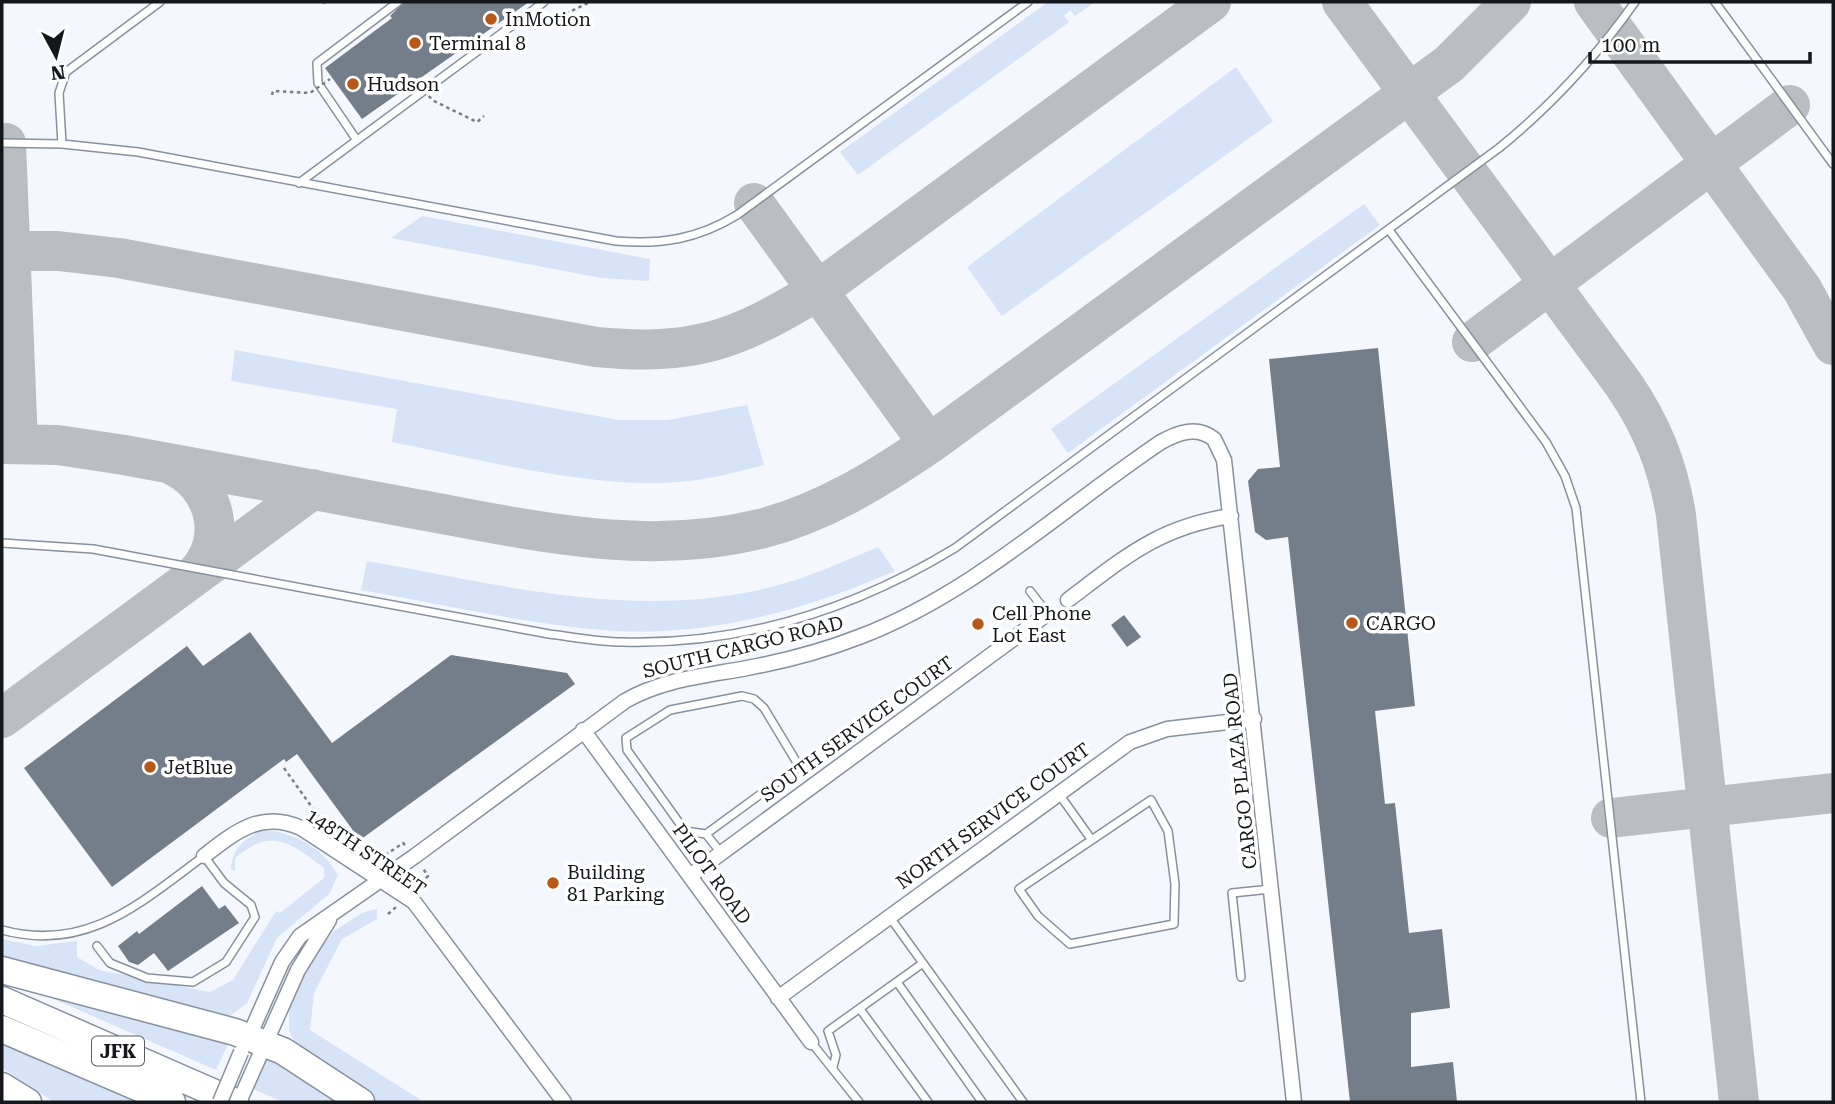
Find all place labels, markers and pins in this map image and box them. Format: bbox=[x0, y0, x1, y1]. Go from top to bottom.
place label: InMotion bbox=[505, 8, 591, 31]
marker: InMotion bbox=[483, 11, 499, 27]
place label: Terminal 8 bbox=[429, 32, 526, 55]
marker: Terminal 8 bbox=[407, 35, 423, 51]
place label: Hudson bbox=[367, 73, 440, 96]
marker: Hudson bbox=[345, 76, 361, 92]
place label: Cell Phone Lot East bbox=[992, 602, 1091, 647]
place label: CARGO bbox=[1366, 612, 1436, 635]
marker: CARGO bbox=[1344, 615, 1360, 631]
marker: Cell Phone Lot East bbox=[970, 616, 986, 632]
place label: JetBlue bbox=[164, 756, 233, 779]
marker: JetBlue bbox=[142, 759, 158, 775]
place label: Building 81 Parking bbox=[567, 861, 664, 906]
marker: Building 81 Parking bbox=[545, 875, 561, 891]

